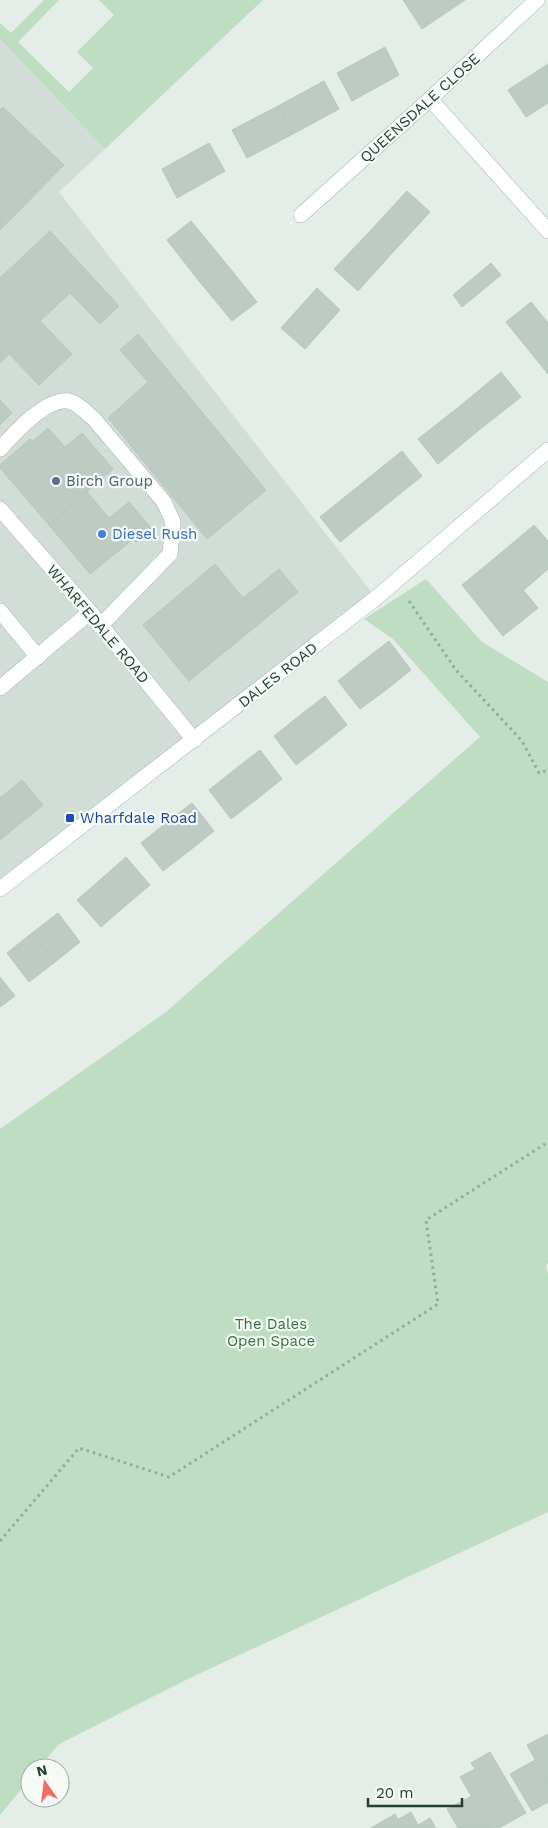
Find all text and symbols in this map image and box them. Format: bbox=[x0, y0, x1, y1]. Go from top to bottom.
street label: QUEENSDALE CLOSE bbox=[356, 49, 484, 167]
place label: Birch Group bbox=[66, 472, 153, 490]
marker: Birch Group bbox=[50, 475, 62, 487]
place label: Diesel Rush bbox=[112, 525, 197, 543]
marker: Diesel Rush bbox=[96, 528, 108, 540]
street label: WHARFEDALE ROAD bbox=[43, 561, 153, 687]
street label: DALES ROAD bbox=[235, 639, 321, 711]
place label: Wharfdale Road bbox=[80, 809, 197, 827]
marker: Wharfdale Road bbox=[64, 812, 76, 824]
park label: The Dales Open Space bbox=[227, 1315, 315, 1350]
north arrow bbox=[20, 1758, 70, 1808]
text: N bbox=[35, 1761, 49, 1779]
scale bar bbox=[368, 1776, 462, 1808]
text: 20 m bbox=[376, 1784, 414, 1802]

